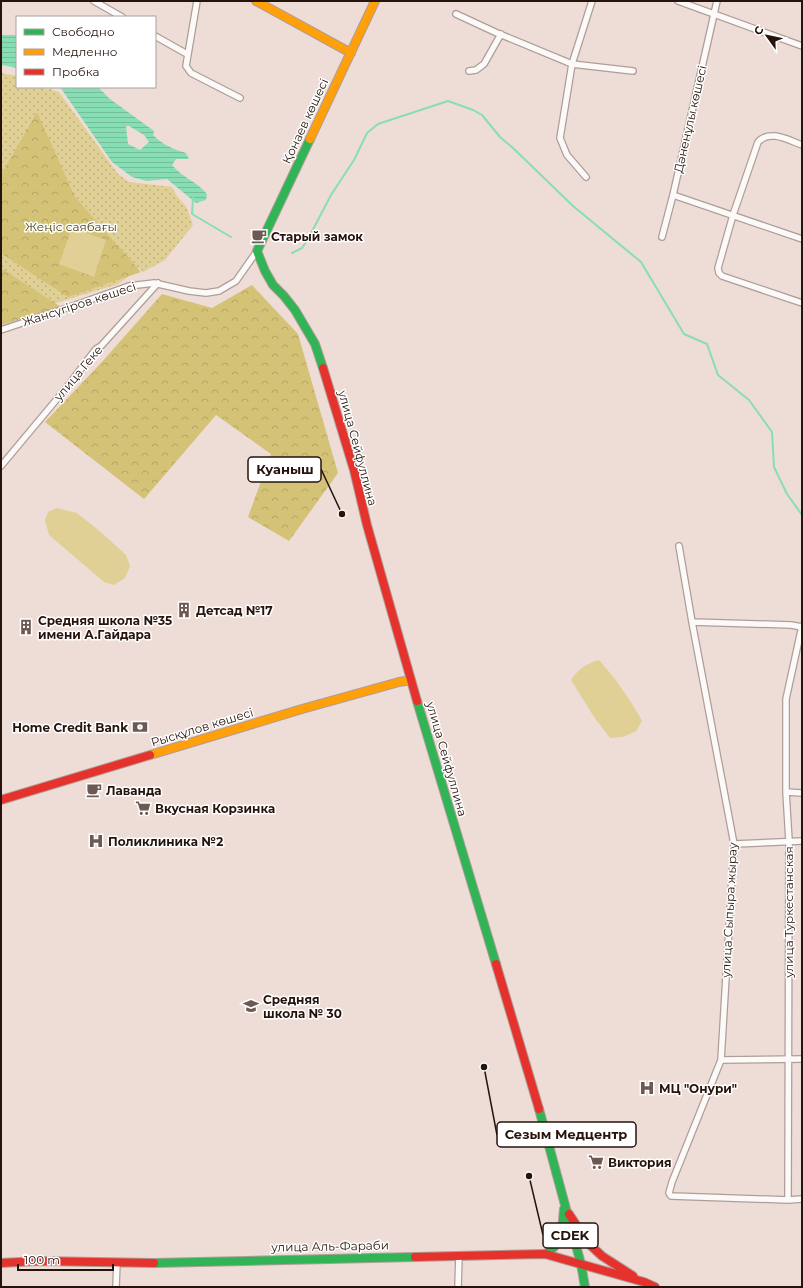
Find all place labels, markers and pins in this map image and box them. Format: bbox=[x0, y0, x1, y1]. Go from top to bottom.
cafe icon: Старый замок bbox=[250, 227, 268, 245]
place label: Старый замок bbox=[271, 229, 363, 244]
callout: Куаныш bbox=[248, 457, 321, 482]
building icon: Детсад №17 bbox=[175, 601, 193, 619]
place label: Детсад №17 bbox=[196, 603, 273, 618]
place label: Средняя школа №35 имени А.Гайдара bbox=[38, 613, 172, 642]
building icon: Средняя школа №35 имени А.Гайдара bbox=[17, 618, 35, 636]
bank icon: Home Credit Bank bbox=[131, 718, 149, 736]
place label: Home Credit Bank bbox=[12, 720, 128, 735]
cafe icon: Лаванда bbox=[85, 781, 103, 799]
place label: Лаванда bbox=[106, 783, 162, 798]
supermarket icon: Вкусная Корзинка bbox=[134, 799, 152, 817]
place label: Вкусная Корзинка bbox=[155, 801, 275, 816]
hospital icon: Поликлиника №2 bbox=[87, 832, 105, 850]
place label: Поликлиника №2 bbox=[108, 834, 223, 849]
place label: Средняя школа № 30 bbox=[263, 992, 342, 1021]
school or university icon: Средняя школа № 30 bbox=[242, 997, 260, 1015]
hospital icon: МЦ "Онури" bbox=[638, 1079, 656, 1097]
place label: МЦ "Онури" bbox=[659, 1081, 737, 1096]
callout: Сезым Медцентр bbox=[497, 1122, 636, 1147]
supermarket icon: Виктория bbox=[587, 1153, 605, 1171]
place label: Виктория bbox=[608, 1155, 672, 1170]
callout: CDEK bbox=[543, 1223, 598, 1248]

